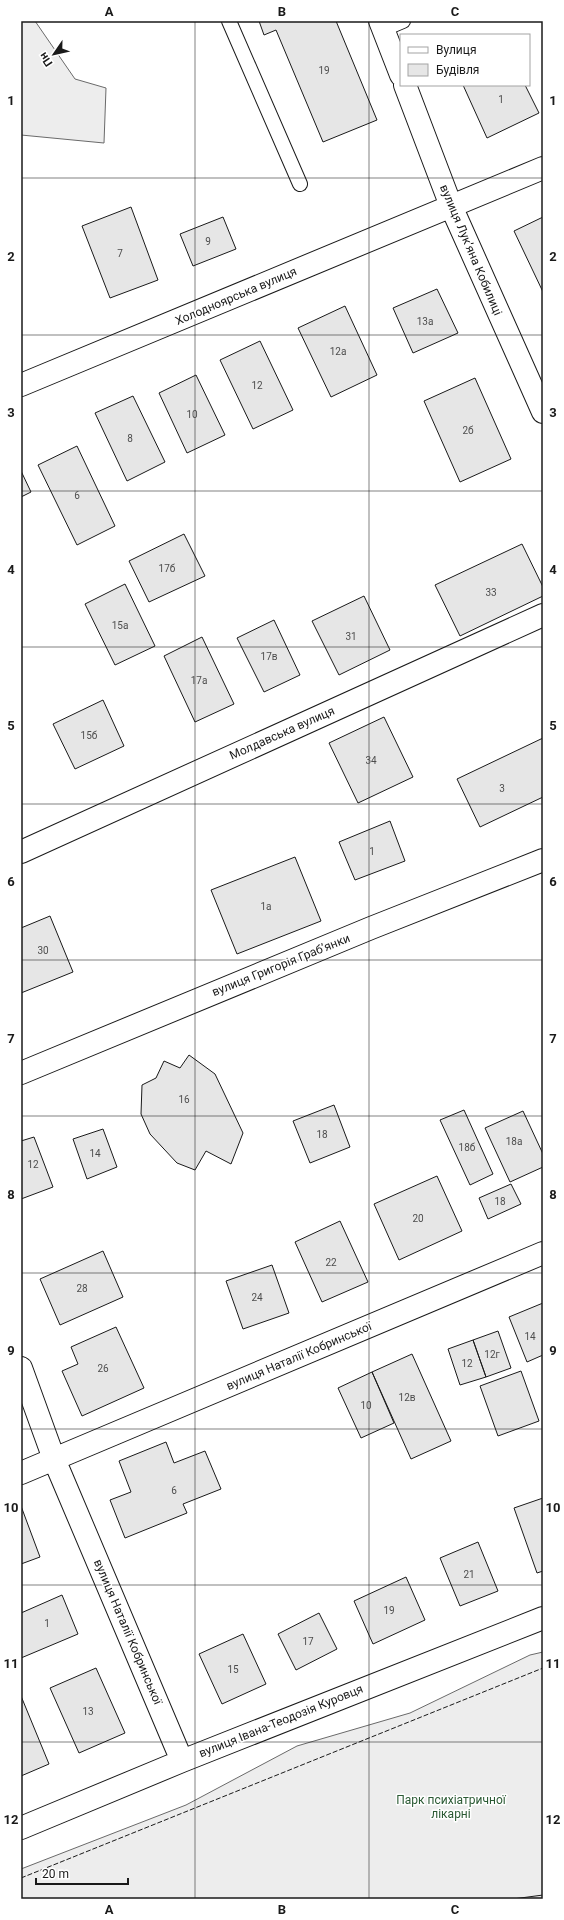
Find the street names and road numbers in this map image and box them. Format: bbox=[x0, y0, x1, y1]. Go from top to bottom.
street label: вулиця Лукʼяна Кобилиці bbox=[437, 183, 505, 318]
street label: Холодноярська вулиця bbox=[173, 264, 299, 328]
street label: Молдавська вулиця bbox=[227, 704, 337, 762]
street label: вулиця Григорія Грабʼянки bbox=[210, 931, 352, 999]
street label: вулиця Наталії Кобринської bbox=[224, 1319, 375, 1393]
street label: вулиця Наталії Кобринської bbox=[91, 1557, 165, 1708]
street label: вулиця Івана-Теодозія Куровця bbox=[197, 1682, 365, 1760]

